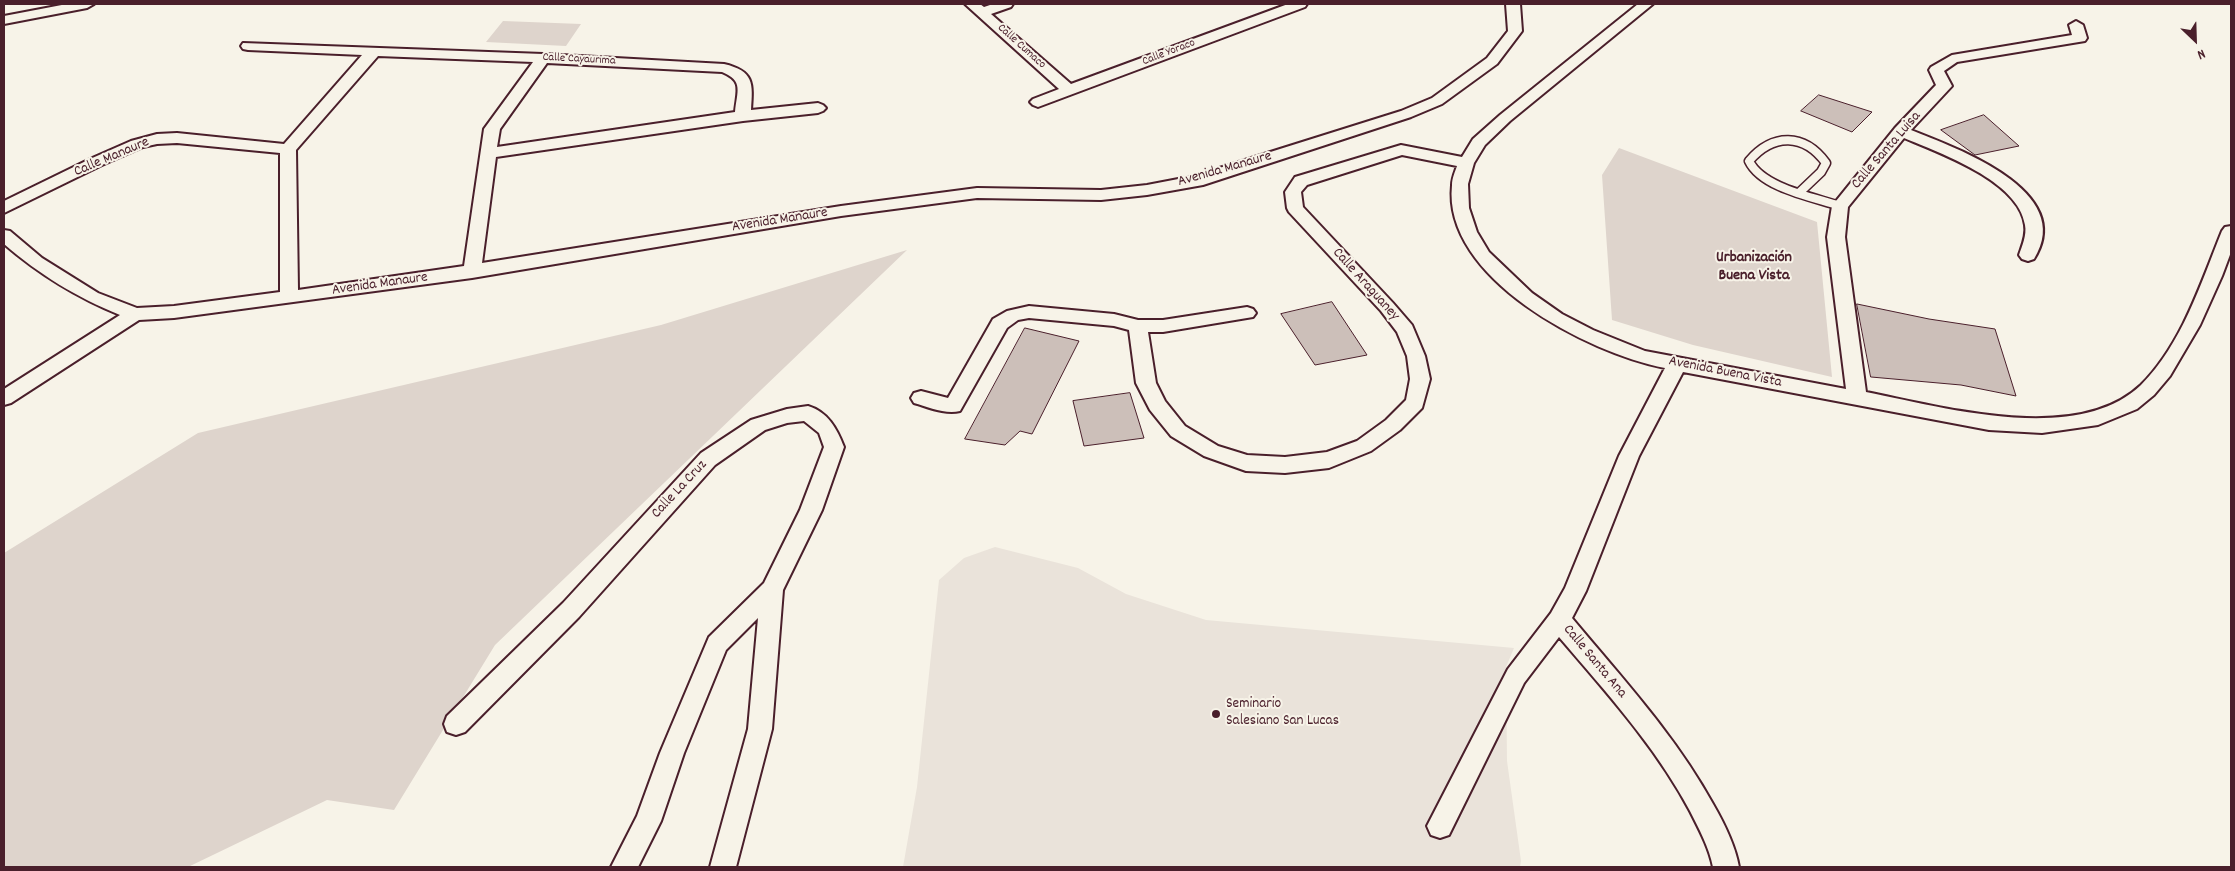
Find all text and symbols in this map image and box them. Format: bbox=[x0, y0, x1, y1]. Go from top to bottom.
north arrow bbox=[2170, 15, 2220, 65]
street label: Calle Cumaco bbox=[994, 21, 1048, 73]
street label: Calle Yoraco bbox=[1141, 36, 1197, 70]
text: N bbox=[2194, 43, 2208, 64]
street label: Calle Cayaurima bbox=[542, 51, 616, 69]
street label: Calle Santa Luisa bbox=[1848, 109, 1926, 193]
street label: Calle Manaure bbox=[72, 134, 152, 182]
street label: Avenida Manaure bbox=[1176, 148, 1274, 192]
street label: Avenida Manaure bbox=[731, 205, 829, 237]
street label: Calle Araguaney bbox=[1328, 245, 1402, 325]
district label: Urbanización Buena Vista bbox=[1716, 249, 1792, 287]
street label: Avenida Manaure bbox=[331, 269, 429, 301]
street label: Avenida Buena Vista bbox=[1667, 353, 1783, 393]
street label: Calle La Cruz bbox=[648, 457, 712, 523]
street label: Calle Santa Ana bbox=[1558, 622, 1630, 702]
place label: Seminario Salesiano San Lucas bbox=[1226, 696, 1339, 731]
marker: Seminario Salesiano San Lucas bbox=[1210, 708, 1222, 720]

